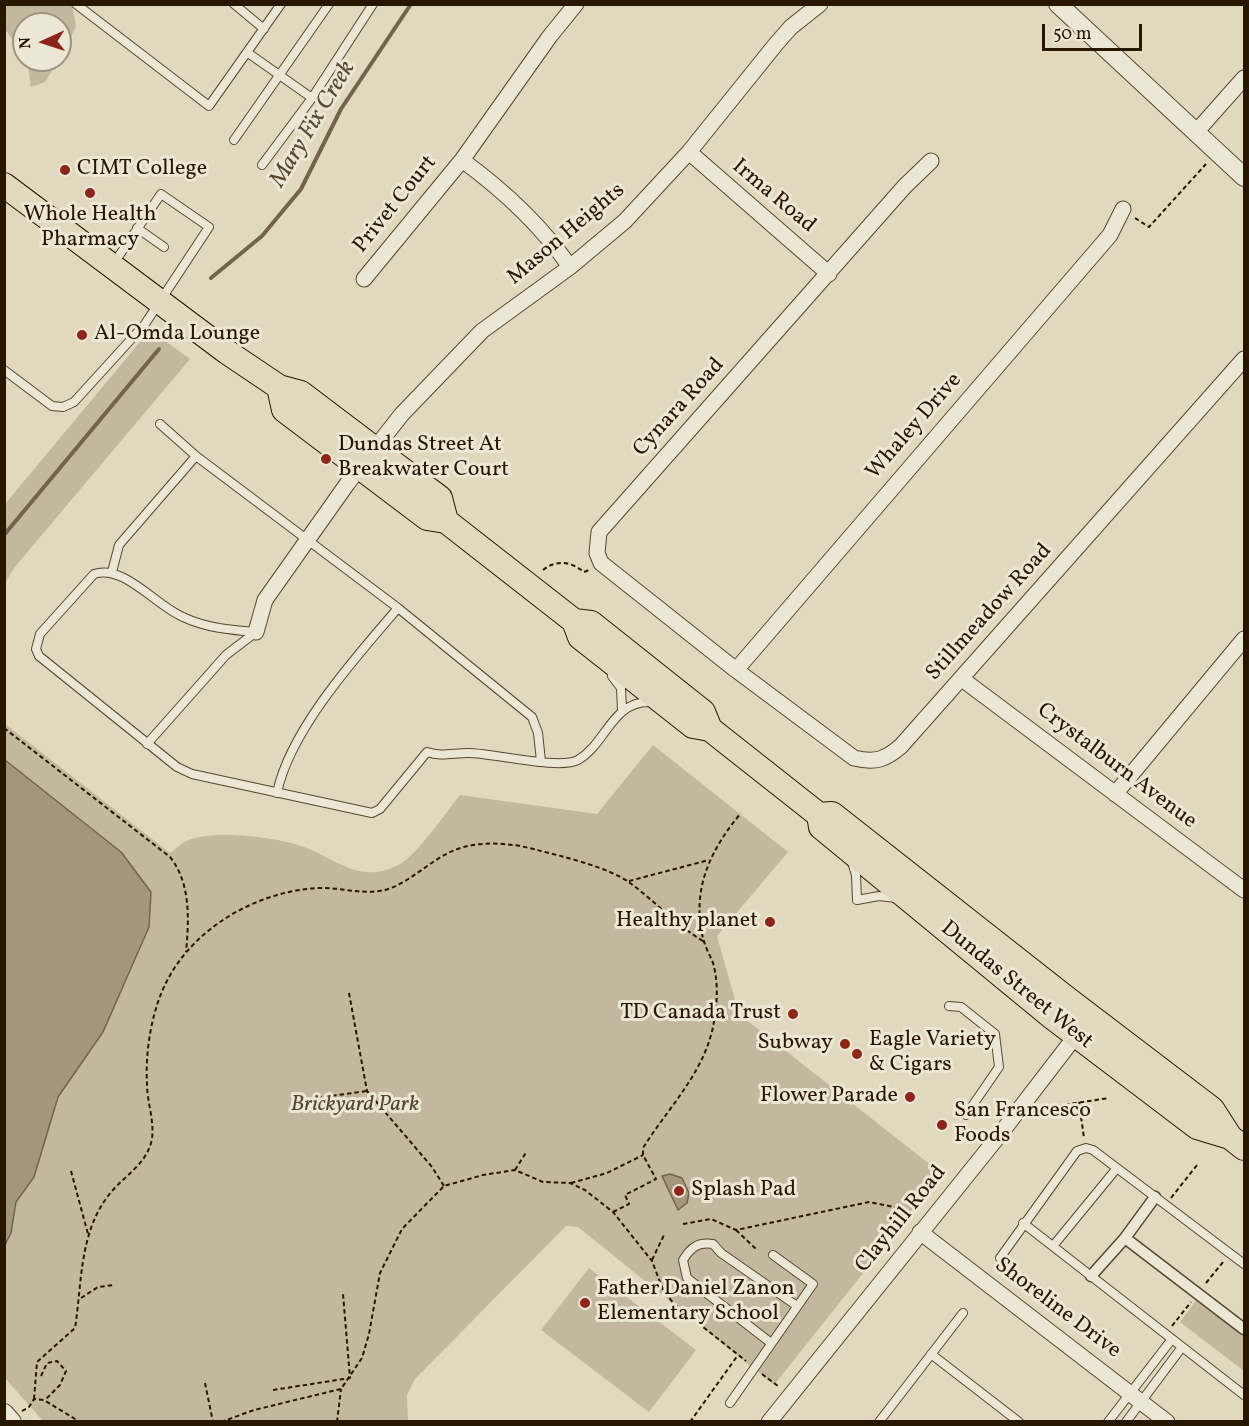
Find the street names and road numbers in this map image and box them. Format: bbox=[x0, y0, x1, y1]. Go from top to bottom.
street label: Privet Court bbox=[349, 151, 443, 259]
street label: Irma Road bbox=[726, 154, 820, 240]
street label: Mason Heights bbox=[503, 178, 631, 292]
street label: Cynara Road bbox=[629, 353, 731, 463]
street label: Whaley Drive bbox=[861, 368, 969, 486]
street label: Stillmeadow Road bbox=[921, 539, 1059, 687]
street label: Crystalburn Avenue bbox=[1031, 698, 1201, 836]
street label: Dundas Street West bbox=[934, 916, 1098, 1056]
street label: Clayhill Road bbox=[851, 1161, 953, 1279]
street label: Shoreline Drive bbox=[989, 1253, 1125, 1365]

